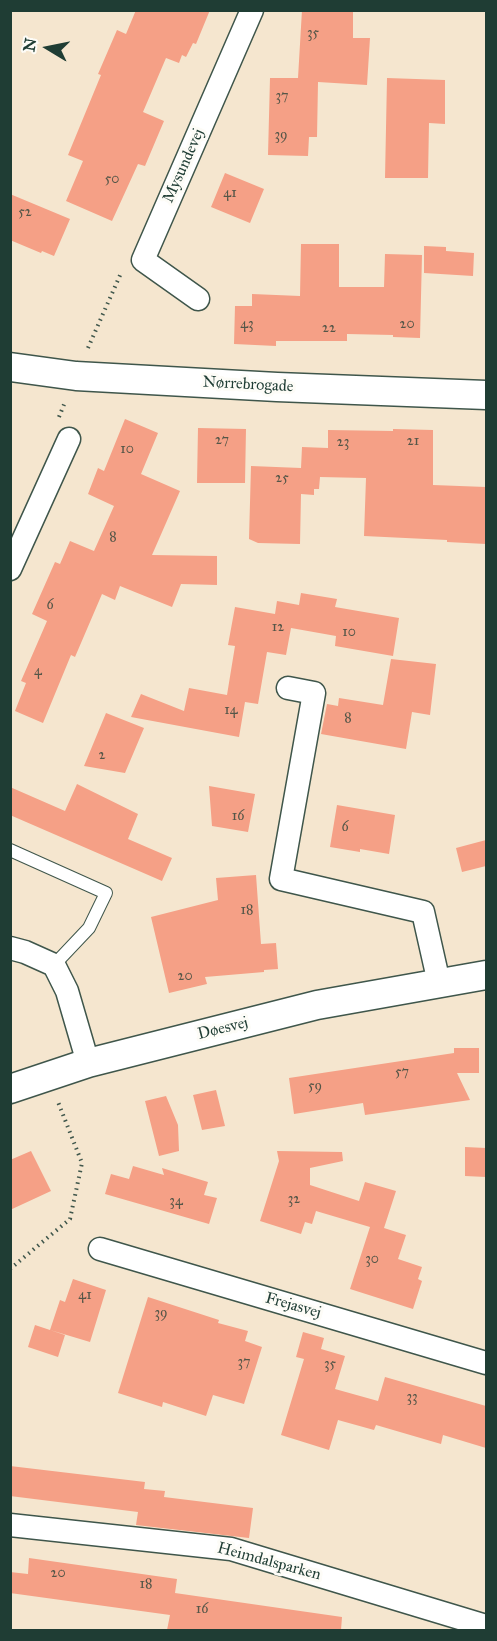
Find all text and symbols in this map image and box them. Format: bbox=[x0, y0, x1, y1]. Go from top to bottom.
north arrow bbox=[18, 18, 78, 78]
house number: 35 bbox=[307, 26, 319, 42]
text: N bbox=[19, 36, 40, 53]
house number: 37 bbox=[275, 89, 289, 105]
street label: Mysundevej bbox=[159, 126, 209, 206]
house number: 39 bbox=[274, 128, 288, 144]
house number: 50 bbox=[105, 172, 119, 188]
house number: 41 bbox=[223, 186, 237, 202]
house number: 52 bbox=[18, 205, 32, 221]
house number: 43 bbox=[240, 317, 254, 333]
house number: 20 bbox=[399, 317, 415, 333]
house number: 22 bbox=[322, 321, 336, 337]
street label: Nørrebrogade bbox=[202, 373, 294, 397]
house number: 27 bbox=[215, 433, 229, 449]
house number: 21 bbox=[407, 434, 419, 450]
house number: 23 bbox=[337, 435, 349, 451]
house number: 10 bbox=[120, 442, 134, 458]
house number: 25 bbox=[275, 471, 289, 487]
house number: 8 bbox=[109, 530, 117, 546]
house number: 6 bbox=[46, 598, 54, 614]
house number: 12 bbox=[272, 620, 284, 636]
house number: 10 bbox=[342, 625, 356, 641]
house number: 4 bbox=[34, 664, 42, 680]
house number: 14 bbox=[224, 703, 238, 719]
house number: 8 bbox=[344, 711, 352, 727]
house number: 2 bbox=[99, 748, 105, 764]
house number: 16 bbox=[232, 809, 244, 825]
house number: 6 bbox=[341, 820, 349, 836]
house number: 18 bbox=[241, 903, 253, 919]
house number: 20 bbox=[177, 969, 193, 985]
street label: Døesvej bbox=[196, 1013, 250, 1045]
house number: 57 bbox=[395, 1065, 409, 1081]
house number: 59 bbox=[308, 1079, 322, 1095]
house number: 32 bbox=[288, 1192, 300, 1208]
house number: 34 bbox=[169, 1194, 183, 1210]
house number: 30 bbox=[365, 1252, 379, 1268]
house number: 41 bbox=[78, 1288, 92, 1304]
street label: Frejasvej bbox=[263, 1289, 323, 1323]
house number: 39 bbox=[154, 1306, 168, 1322]
house number: 37 bbox=[237, 1355, 251, 1371]
house number: 35 bbox=[324, 1357, 336, 1373]
house number: 33 bbox=[406, 1390, 418, 1406]
street label: Heimdalsparken bbox=[215, 1539, 323, 1585]
house number: 20 bbox=[50, 1566, 66, 1582]
house number: 18 bbox=[140, 1577, 152, 1593]
house number: 16 bbox=[196, 1602, 208, 1618]

